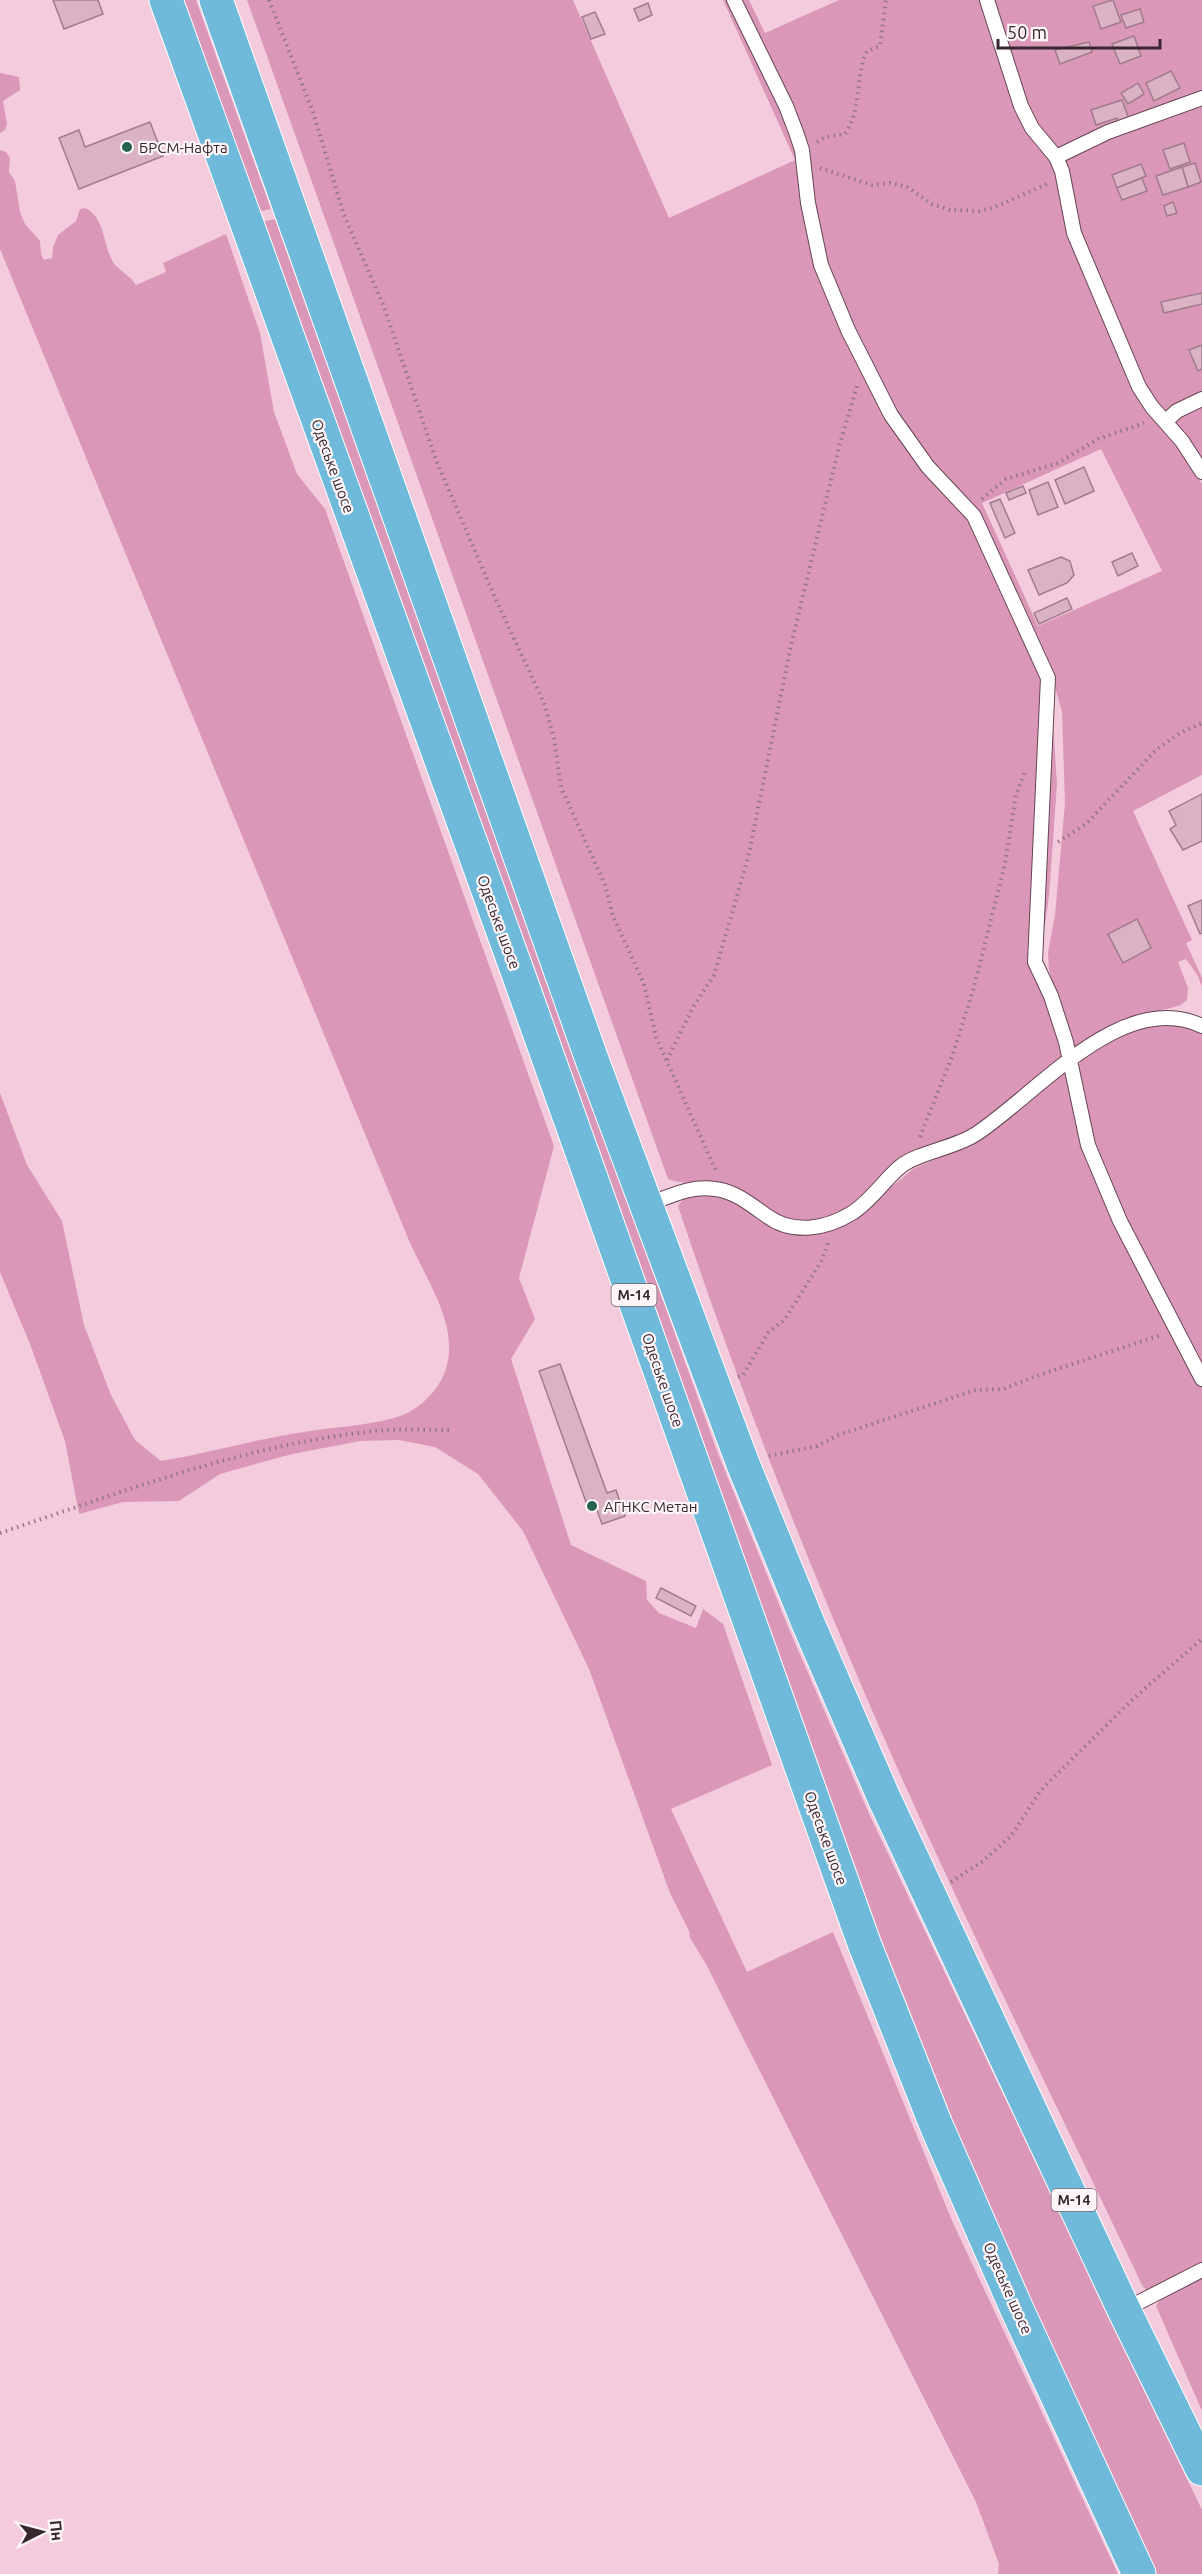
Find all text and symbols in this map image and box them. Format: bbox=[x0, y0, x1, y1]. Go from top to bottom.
scale bar bbox=[998, 12, 1160, 50]
text: 50 m bbox=[1007, 22, 1047, 42]
place label: БРСМ-Нафта bbox=[139, 139, 228, 156]
marker: БРСМ-Нафта bbox=[120, 140, 134, 154]
street label: Одеське шосе bbox=[308, 417, 358, 515]
street label: Одеське шосе bbox=[474, 873, 524, 971]
road number: М-14 bbox=[612, 1284, 656, 1306]
street label: Одеське шосе bbox=[639, 1331, 687, 1429]
place label: АГНКС Метан bbox=[604, 1498, 698, 1515]
marker: АГНКС Метан bbox=[585, 1499, 599, 1513]
street label: Одеське шосе bbox=[801, 1789, 851, 1887]
road number: М-14 bbox=[1052, 2189, 1096, 2211]
street label: Одеське шосе bbox=[980, 2239, 1036, 2337]
north arrow bbox=[12, 2502, 72, 2562]
text: Пн bbox=[47, 2519, 67, 2542]

